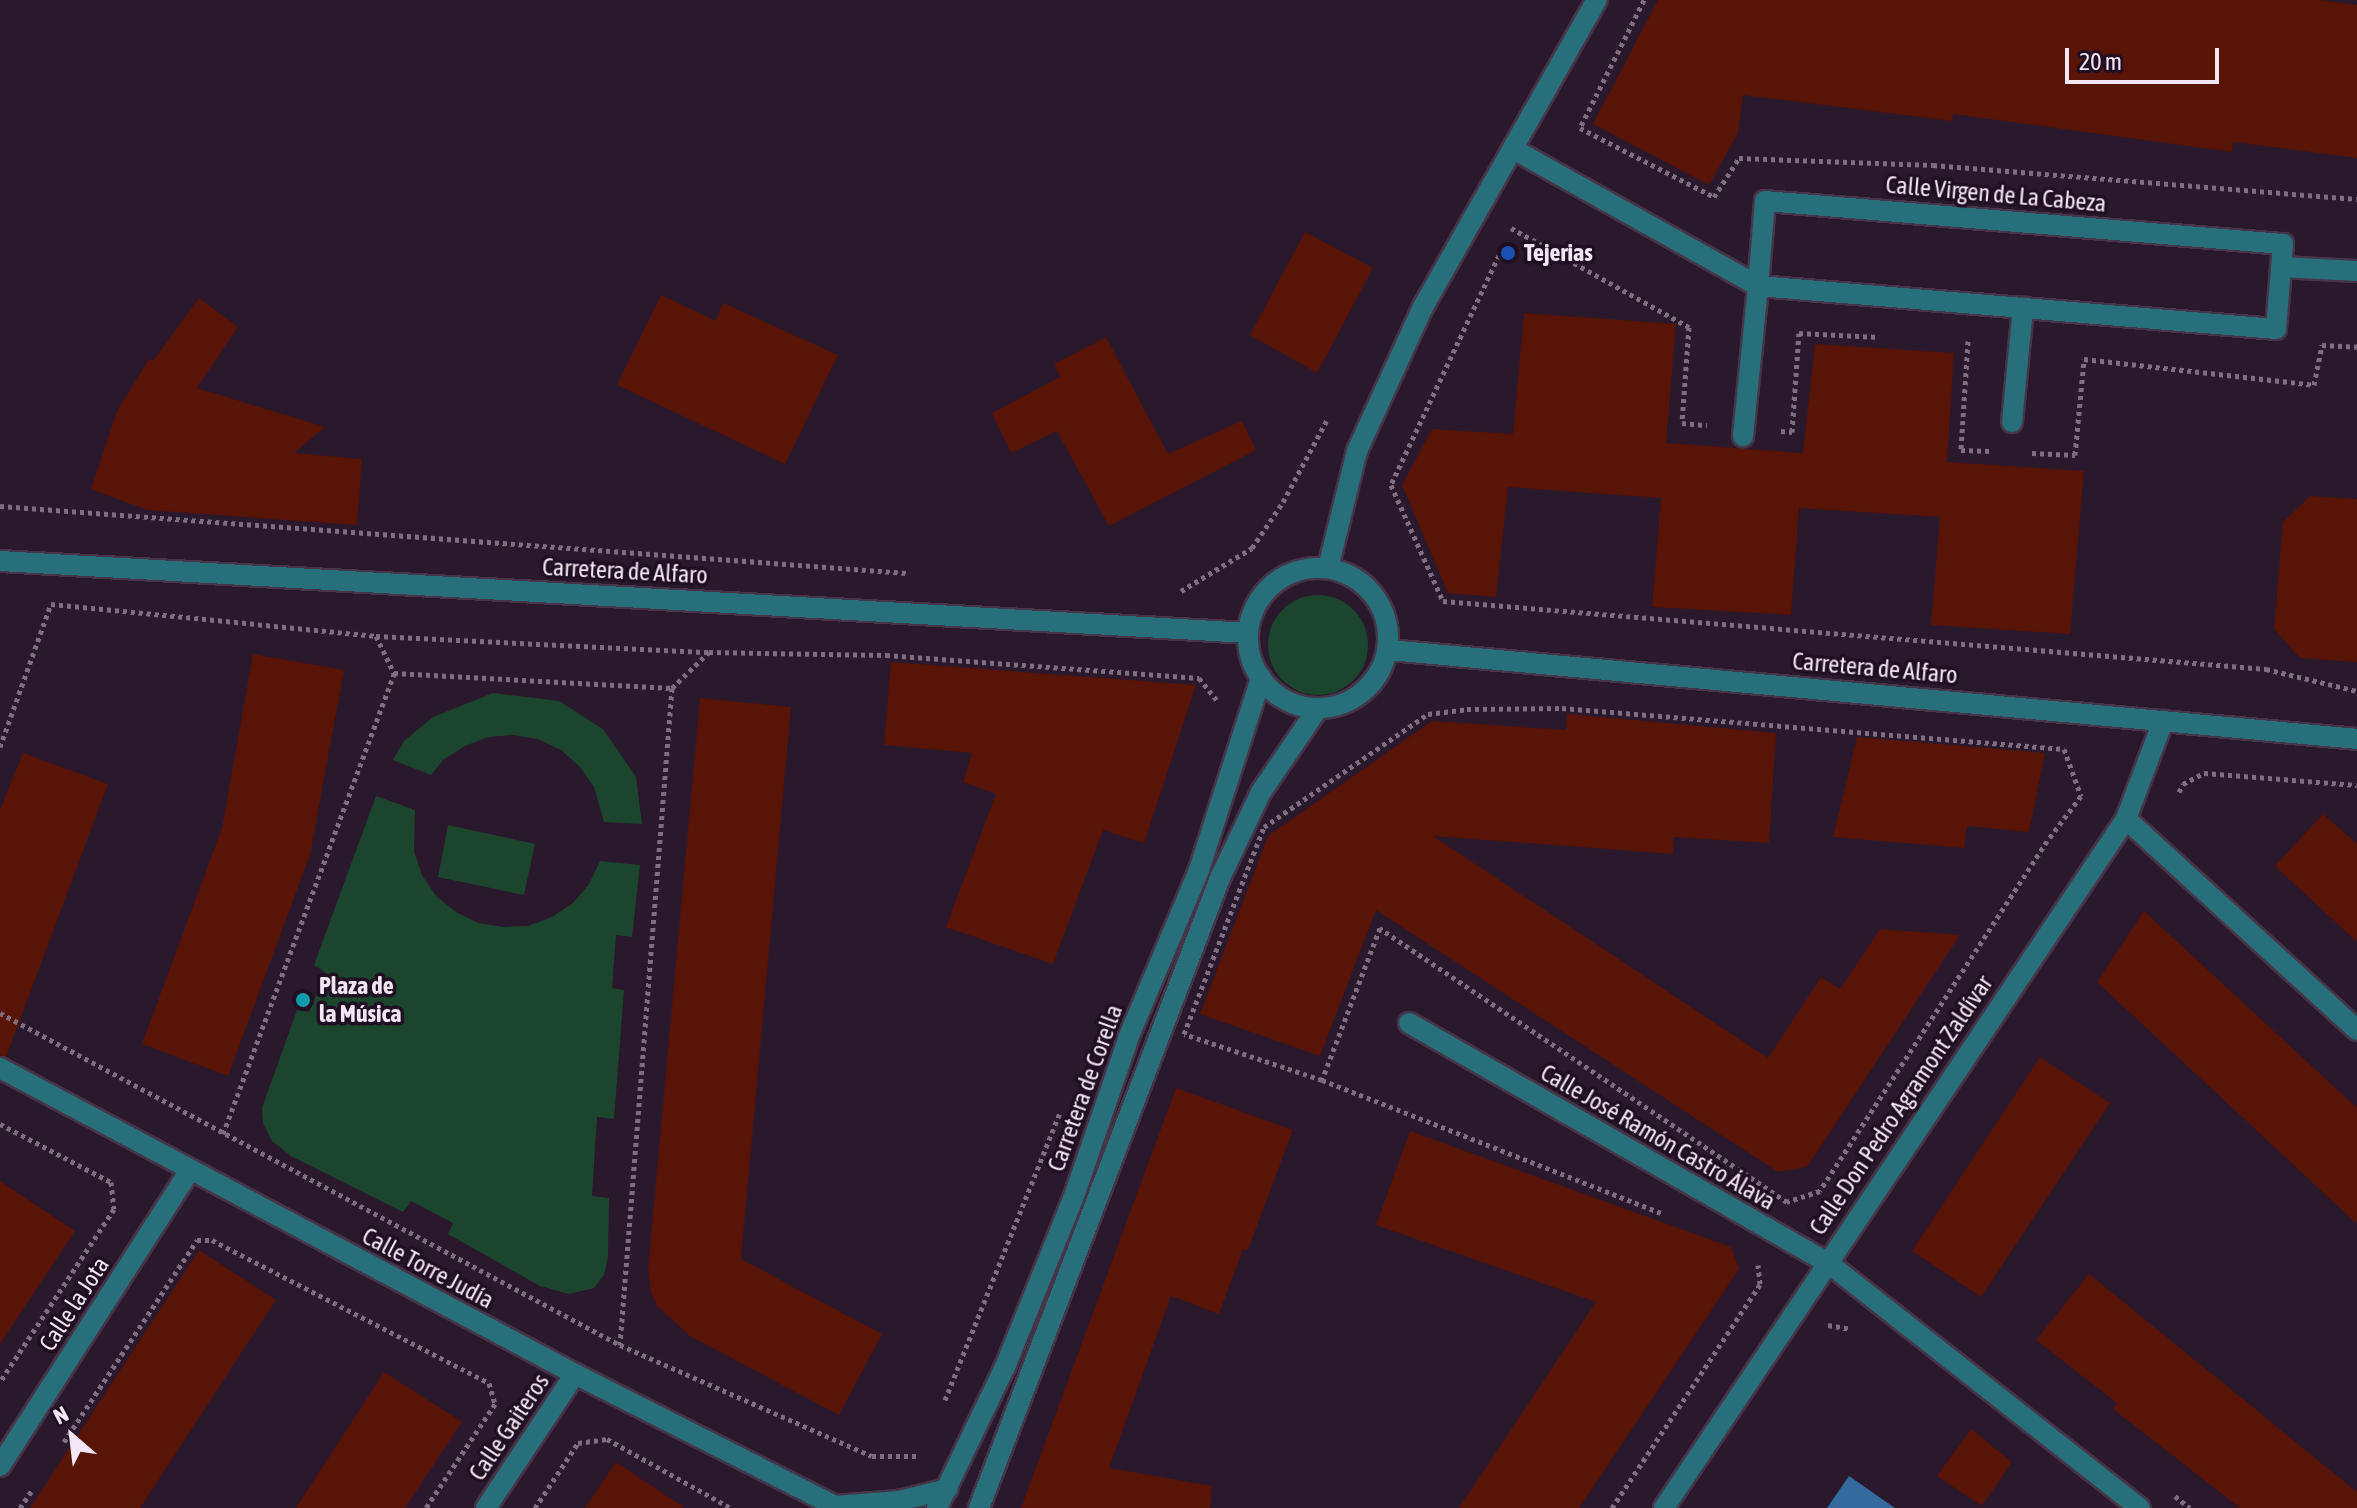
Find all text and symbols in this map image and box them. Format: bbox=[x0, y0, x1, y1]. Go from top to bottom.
scale bar bbox=[2069, 32, 2223, 82]
text: 20 m bbox=[2079, 48, 2122, 75]
street label: Calle Virgen de La Cabeza bbox=[1885, 170, 2107, 218]
place label: Tejerias bbox=[1524, 239, 1593, 267]
marker: Tejerias bbox=[1499, 244, 1517, 262]
street label: Carretera de Alfaro bbox=[542, 552, 708, 590]
street label: Carretera de Alfaro bbox=[1791, 646, 1959, 690]
street label: Calle Don Pedro Agramont Zaldívar bbox=[1803, 970, 1999, 1240]
place label: Plaza de la Música bbox=[319, 972, 402, 1028]
marker: Plaza de la Música bbox=[294, 991, 312, 1009]
street label: Carretera de Corella bbox=[1042, 1001, 1128, 1175]
street label: Calle José Ramón Castro Álava bbox=[1536, 1058, 1780, 1216]
street label: Calle Torre Judía bbox=[357, 1221, 499, 1315]
street label: Calle la Jota bbox=[33, 1252, 115, 1356]
street label: Calle Gaiteros bbox=[463, 1368, 555, 1486]
north arrow bbox=[32, 1396, 112, 1476]
text: N bbox=[49, 1400, 73, 1429]

